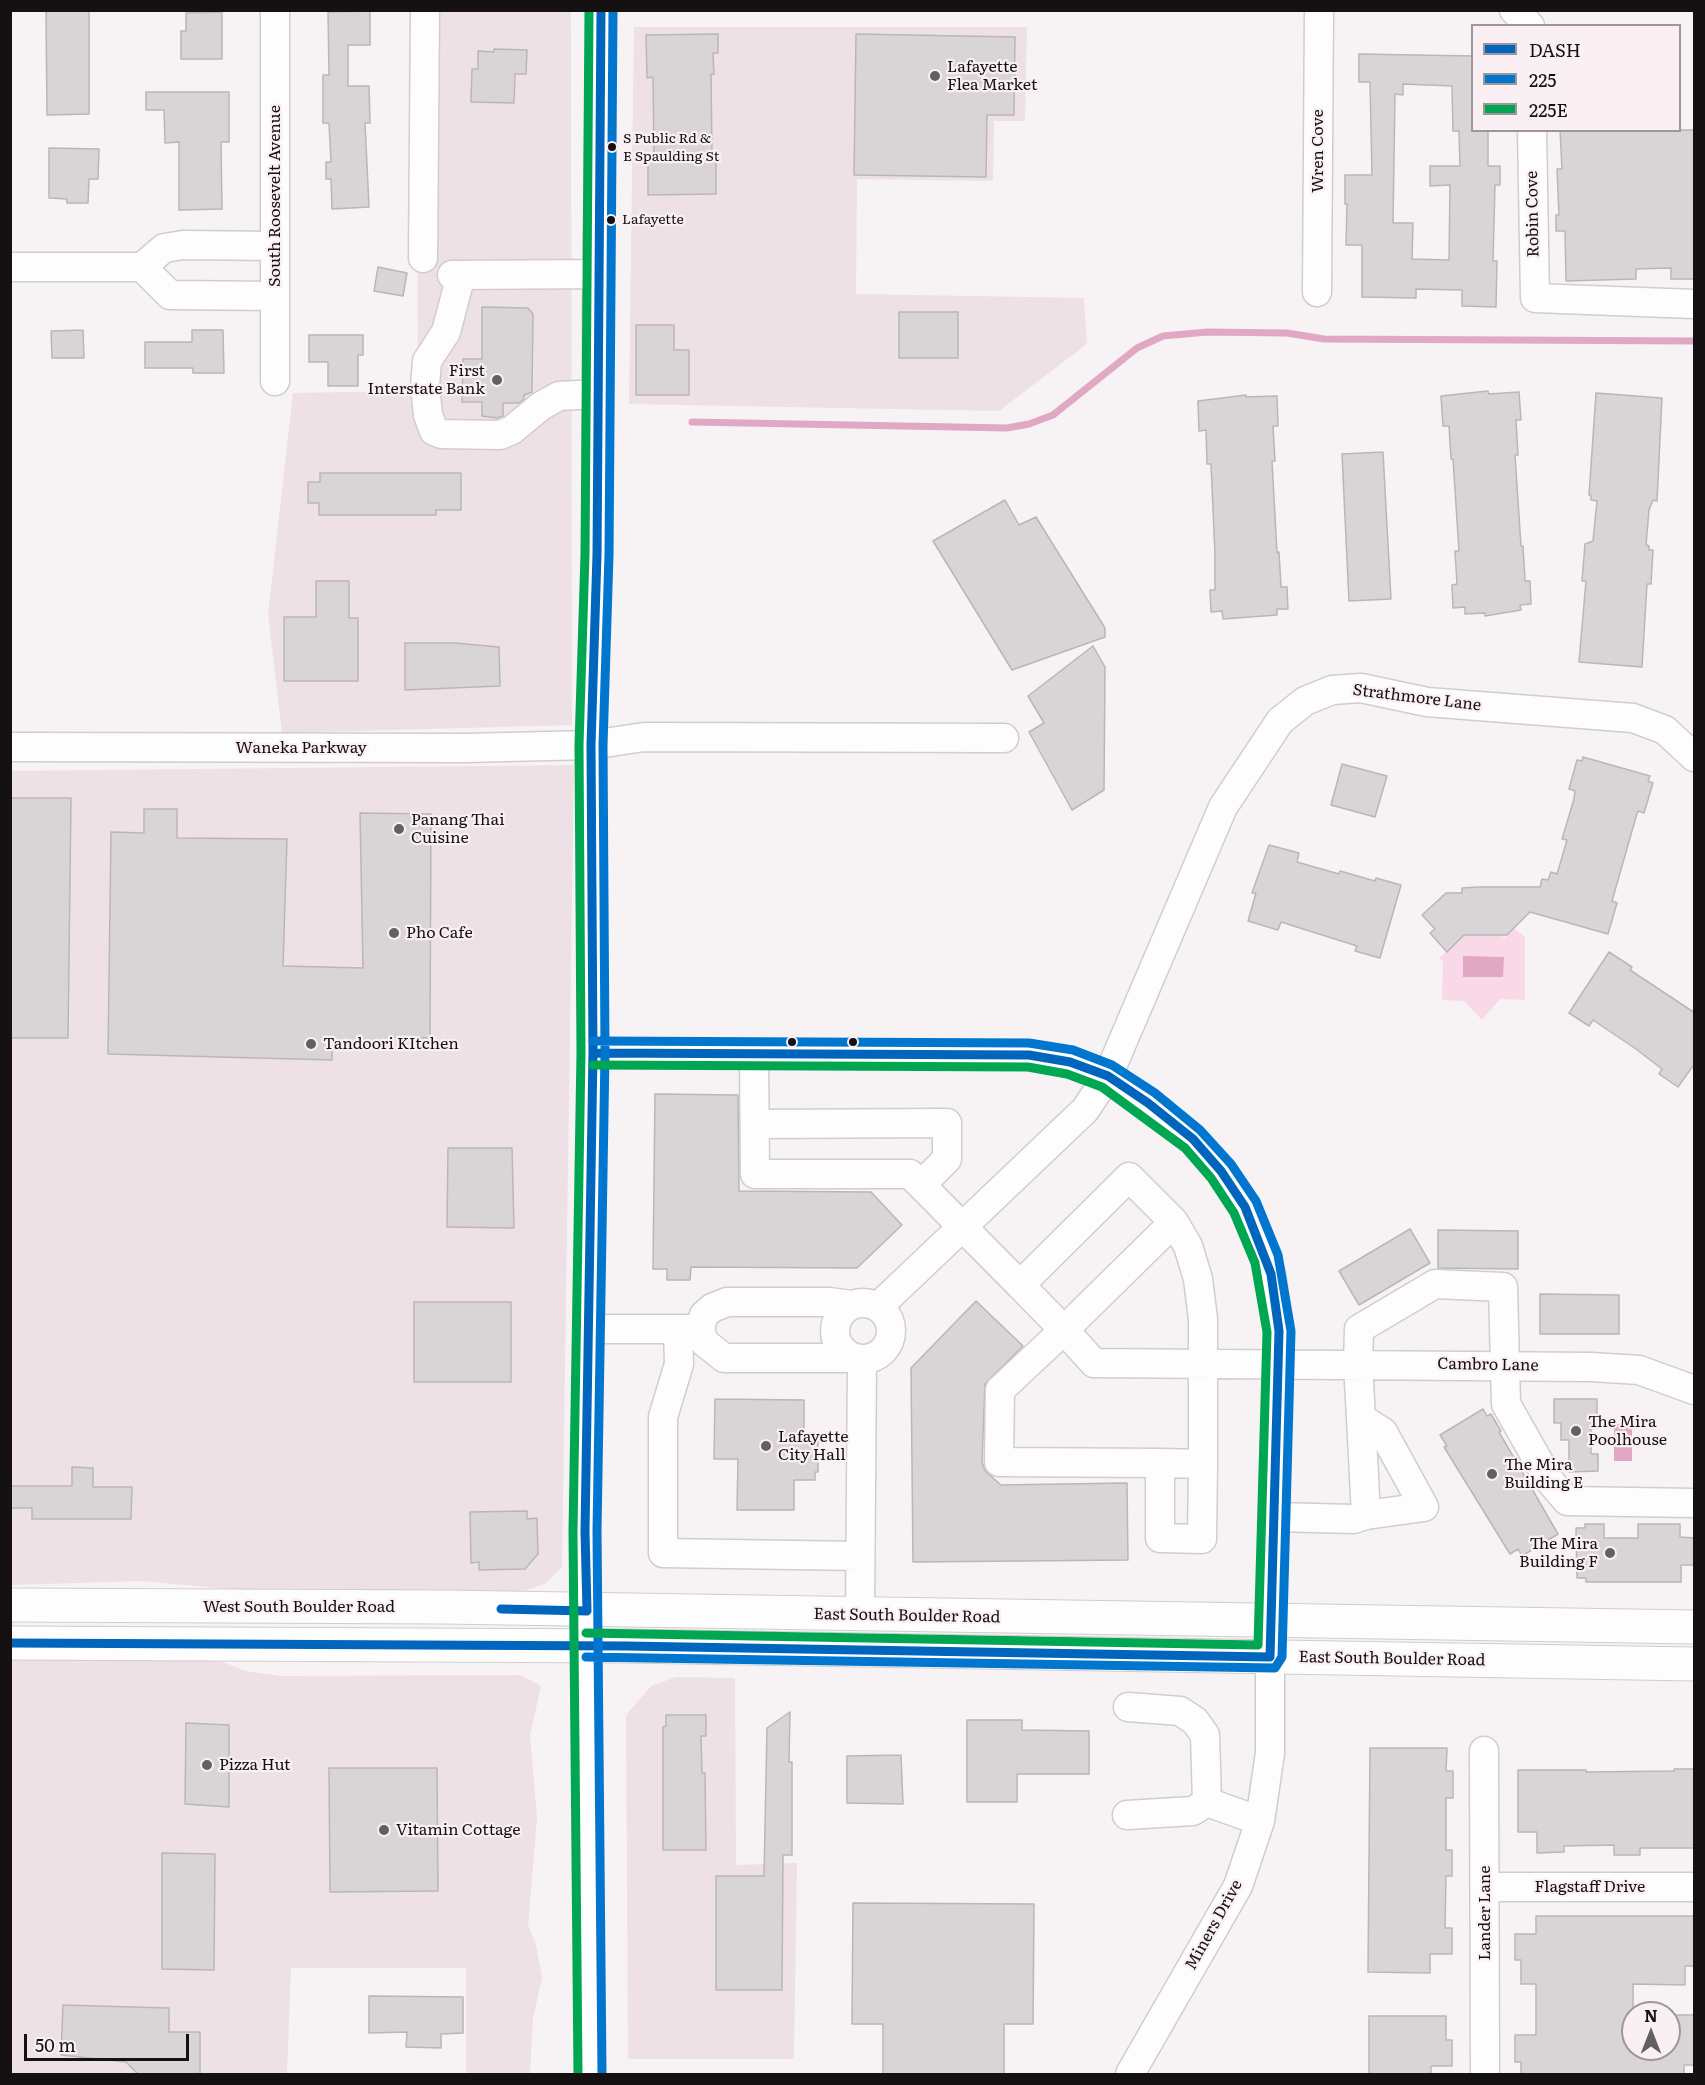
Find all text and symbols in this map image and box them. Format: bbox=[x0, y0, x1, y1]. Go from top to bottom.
legend bbox=[1471, 24, 1681, 132]
text: DASH bbox=[1529, 36, 1581, 63]
place label: Lafayette Flea Market bbox=[947, 57, 1037, 95]
text: 225 bbox=[1529, 66, 1556, 93]
marker: Lafayette Flea Market bbox=[928, 69, 942, 83]
text: 225E bbox=[1529, 96, 1568, 123]
street label: South Roosevelt Avenue bbox=[265, 105, 285, 287]
street label: Wren Cove bbox=[1308, 109, 1328, 193]
place label: S Public Rd & E Spaulding St bbox=[623, 131, 719, 164]
marker: S Public Rd & E Spaulding St bbox=[606, 141, 618, 153]
street label: Robin Cove bbox=[1523, 171, 1543, 257]
place label: Lafayette bbox=[622, 212, 684, 228]
marker: Lafayette bbox=[605, 214, 617, 226]
place label: First Interstate Bank bbox=[367, 361, 485, 399]
marker: First Interstate Bank bbox=[490, 373, 504, 387]
street label: Strathmore Lane bbox=[1352, 681, 1482, 715]
street label: Waneka Parkway bbox=[235, 738, 367, 758]
place label: Panang Thai Cuisine bbox=[411, 810, 505, 848]
marker: Panang Thai Cuisine bbox=[392, 822, 406, 836]
place label: Pho Cafe bbox=[406, 923, 473, 943]
marker: Pho Cafe bbox=[387, 926, 401, 940]
place label: Tandoori KItchen bbox=[323, 1034, 459, 1054]
unlabelled marker bbox=[786, 1036, 798, 1048]
unlabelled marker bbox=[847, 1036, 859, 1048]
marker: Tandoori KItchen bbox=[304, 1037, 318, 1051]
street label: Cambro Lane bbox=[1437, 1355, 1539, 1375]
place label: The Mira Poolhouse bbox=[1588, 1412, 1667, 1450]
marker: The Mira Poolhouse bbox=[1569, 1424, 1583, 1438]
place label: Lafayette City Hall bbox=[778, 1427, 849, 1465]
marker: Lafayette City Hall bbox=[759, 1439, 773, 1453]
place label: The Mira Building E bbox=[1504, 1455, 1583, 1493]
marker: The Mira Building E bbox=[1485, 1467, 1499, 1481]
place label: The Mira Building F bbox=[1519, 1534, 1598, 1572]
marker: The Mira Building F bbox=[1603, 1546, 1617, 1560]
street label: West South Boulder Road bbox=[203, 1597, 395, 1617]
street label: East South Boulder Road bbox=[813, 1605, 1001, 1627]
street label: East South Boulder Road bbox=[1298, 1648, 1486, 1670]
place label: Pizza Hut bbox=[219, 1755, 291, 1775]
marker: Pizza Hut bbox=[200, 1758, 214, 1772]
place label: Vitamin Cottage bbox=[396, 1820, 520, 1840]
marker: Vitamin Cottage bbox=[377, 1823, 391, 1837]
street label: Lander Lane bbox=[1475, 1865, 1495, 1961]
street label: Miners Drive bbox=[1181, 1877, 1247, 1973]
street label: Flagstaff Drive bbox=[1535, 1877, 1645, 1897]
north arrow bbox=[1621, 2001, 1681, 2061]
text: N bbox=[1644, 2003, 1658, 2027]
scale bar bbox=[27, 2022, 192, 2060]
text: 50 m bbox=[35, 2031, 76, 2058]

